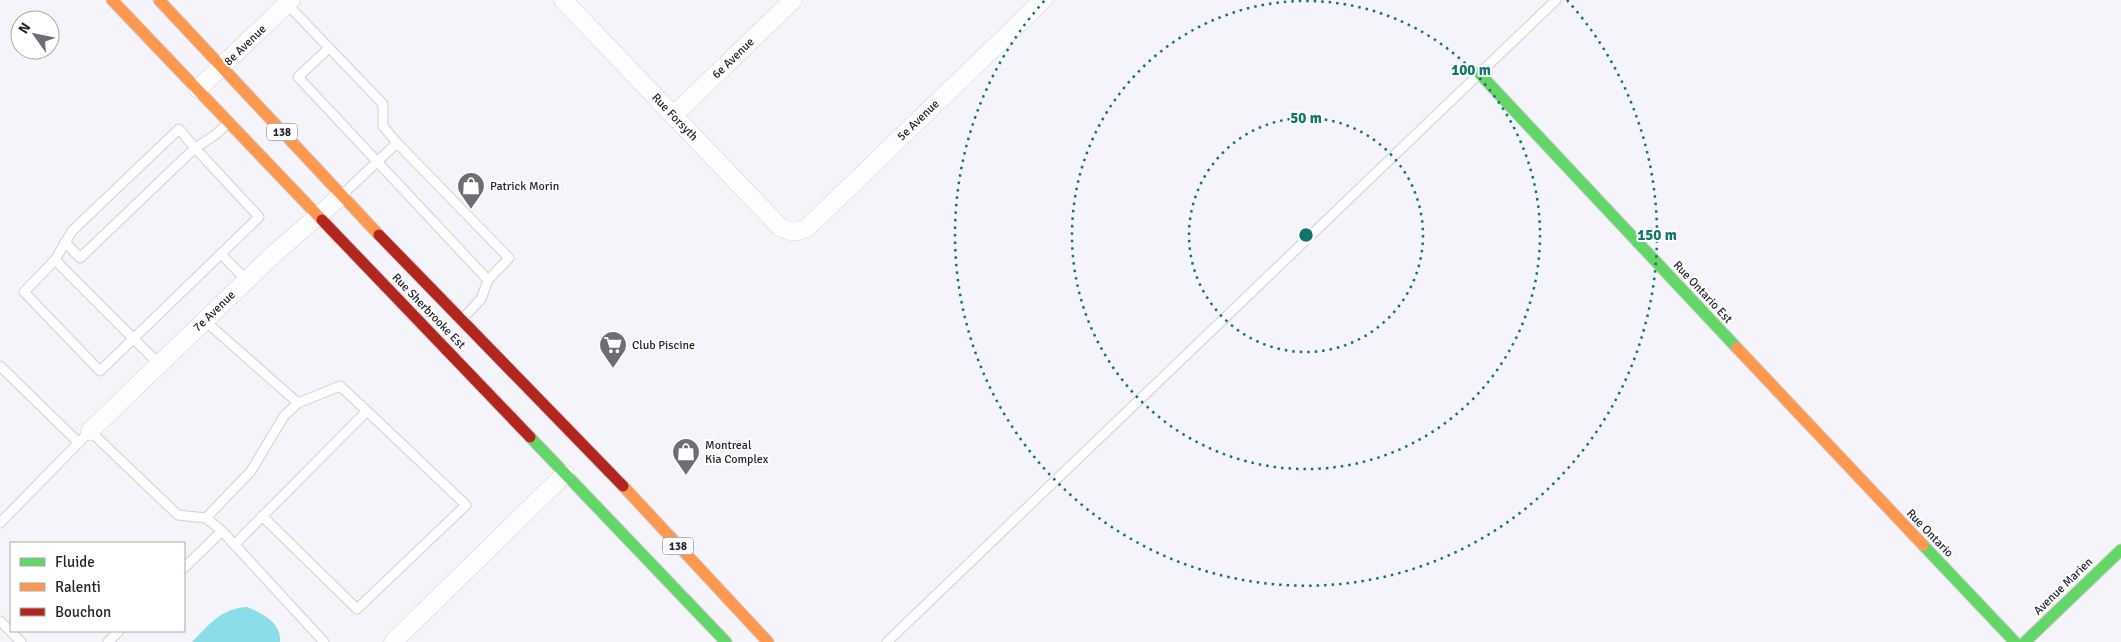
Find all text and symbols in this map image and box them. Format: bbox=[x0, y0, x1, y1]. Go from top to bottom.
north arrow bbox=[10, 10, 60, 60]
text: N bbox=[15, 19, 34, 37]
street label: 8e Avenue bbox=[221, 22, 270, 69]
street label: 6e Avenue bbox=[709, 35, 758, 82]
text: 100 m bbox=[1451, 61, 1491, 79]
street label: Rue Forsyth bbox=[648, 90, 701, 144]
street label: 5e Avenue bbox=[894, 97, 943, 144]
text: 50 m bbox=[1290, 109, 1322, 127]
road number: 138 bbox=[267, 124, 297, 140]
shop icon: Patrick Morin bbox=[456, 171, 486, 210]
place label: Patrick Morin bbox=[490, 179, 559, 194]
centre of rings bbox=[1297, 226, 1315, 244]
text: 150 m bbox=[1637, 226, 1677, 244]
street label: Rue Ontario Est bbox=[1670, 258, 1735, 327]
street label: Rue Sherbrooke Est bbox=[389, 270, 469, 352]
street label: 7e Avenue bbox=[190, 288, 239, 335]
supermarket icon: Club Piscine bbox=[598, 330, 628, 369]
place label: Club Piscine bbox=[632, 338, 695, 353]
shop icon: Montreal Kia Complex bbox=[671, 437, 701, 476]
place label: Montreal Kia Complex bbox=[705, 438, 769, 467]
street label: Rue Ontario bbox=[1903, 506, 1956, 560]
road number: 138 bbox=[663, 538, 693, 554]
legend bbox=[10, 542, 185, 632]
text: Fluide bbox=[55, 553, 95, 571]
street label: Avenue Marien bbox=[2031, 554, 2096, 618]
text: Ralenti bbox=[55, 578, 101, 596]
text: Bouchon bbox=[55, 603, 111, 621]

